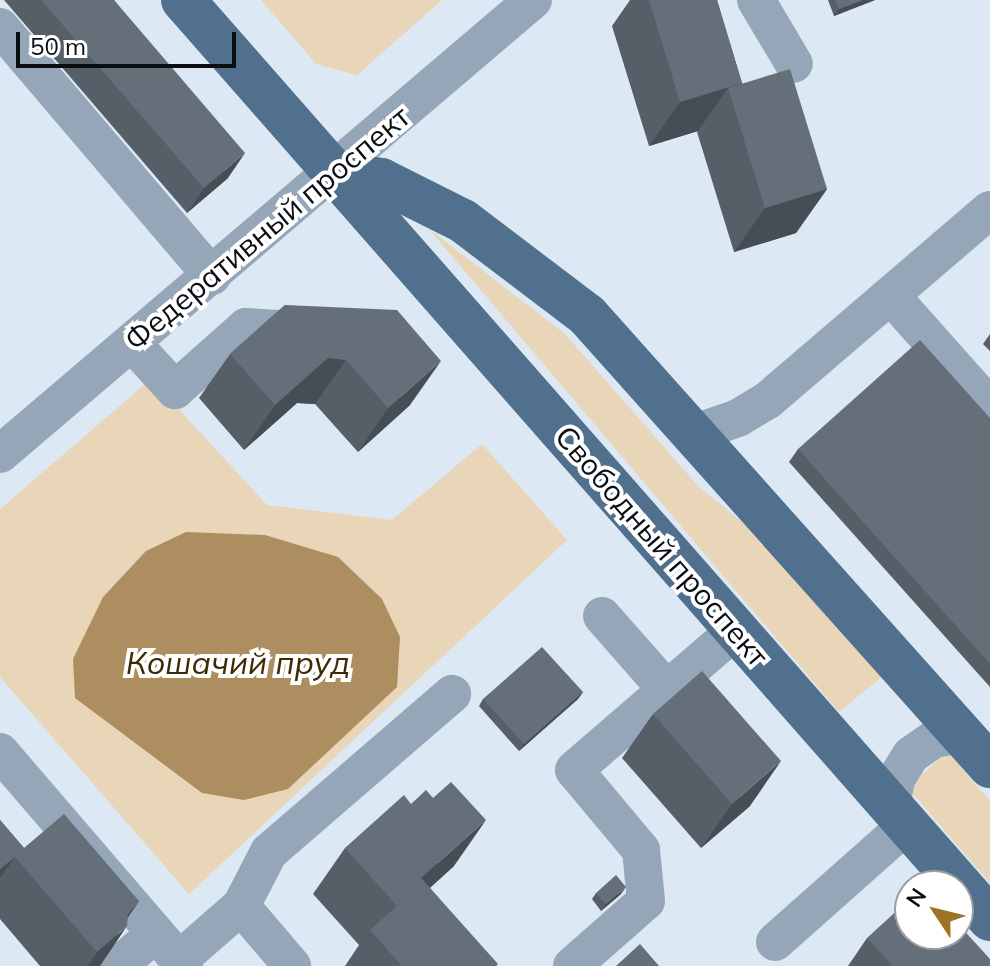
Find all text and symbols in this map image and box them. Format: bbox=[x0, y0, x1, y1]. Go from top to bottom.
scale bar bbox=[20, 16, 240, 66]
text: 50 m bbox=[30, 31, 86, 61]
street label: Федеративный проспект bbox=[117, 98, 417, 358]
street label: Свободный проспект bbox=[548, 418, 776, 674]
water label: Кошачий пруд bbox=[126, 643, 350, 681]
north arrow bbox=[894, 870, 974, 950]
text: N bbox=[900, 883, 932, 912]

